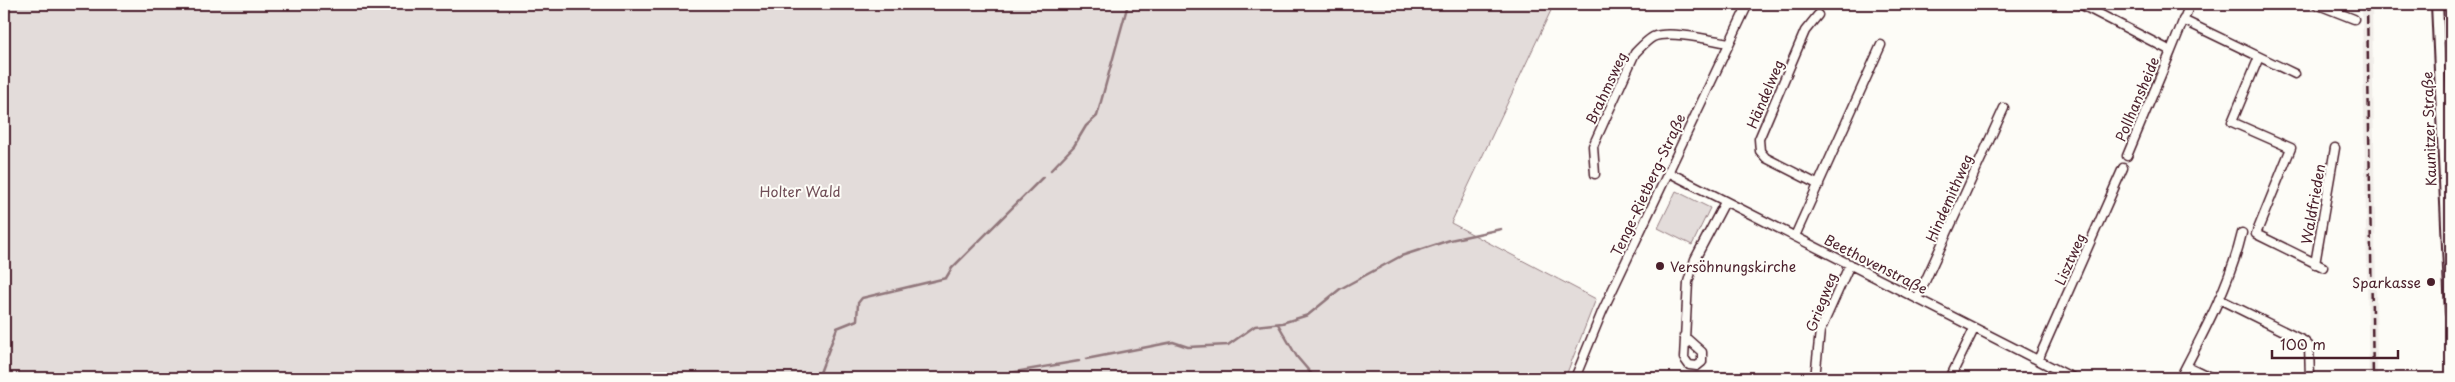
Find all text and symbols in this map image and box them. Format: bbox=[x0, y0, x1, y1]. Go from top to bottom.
street label: Brahmsweg bbox=[1580, 48, 1632, 128]
street label: Pollhansheide bbox=[2110, 53, 2164, 145]
street label: Händelweg bbox=[1741, 56, 1789, 132]
street label: Kaunitzer Straße bbox=[2416, 71, 2442, 187]
street label: Tenge-Rietberg-Straße bbox=[1606, 110, 1690, 260]
street label: Hindemithweg bbox=[1920, 151, 1978, 245]
street label: Waldfrieden bbox=[2296, 162, 2330, 246]
park label: Holter Wald bbox=[759, 181, 841, 202]
street label: Beethovenstraße bbox=[1821, 229, 1931, 299]
street label: Lisztweg bbox=[2049, 230, 2091, 288]
place label: Versöhnungskirche bbox=[1670, 256, 1796, 277]
marker: Versöhnungskirche bbox=[1654, 260, 1666, 272]
street label: Griegweg bbox=[1800, 269, 1842, 335]
place label: Sparkasse bbox=[2352, 272, 2421, 293]
marker: Sparkasse bbox=[2425, 276, 2437, 288]
scale bar bbox=[2272, 327, 2399, 359]
text: 100 m bbox=[2280, 332, 2326, 355]

